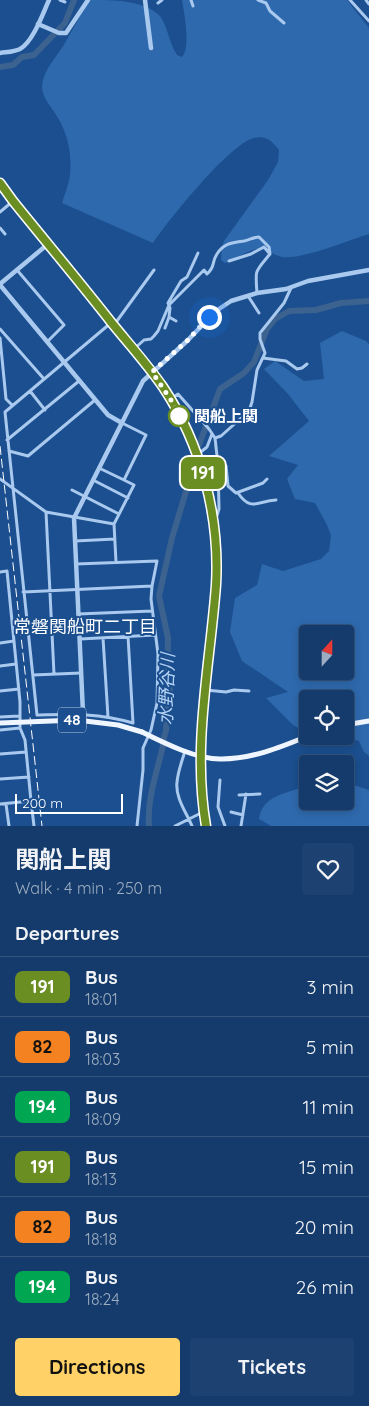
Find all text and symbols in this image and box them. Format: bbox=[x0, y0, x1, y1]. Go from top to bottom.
your location bbox=[197, 305, 222, 330]
marker: 関船上関 bbox=[168, 405, 190, 427]
place label: 関船上関 bbox=[194, 406, 258, 426]
line badge: 191 bbox=[174, 457, 232, 489]
text: 191 bbox=[191, 461, 215, 484]
district label: 常磐関船町二丁目 bbox=[13, 615, 157, 638]
north arrow bbox=[299, 625, 354, 680]
map controls bbox=[299, 625, 354, 810]
water label: 水野谷川 bbox=[154, 651, 179, 725]
button: locate bbox=[299, 690, 354, 745]
road number: 48 bbox=[58, 708, 86, 732]
button: layers bbox=[299, 755, 354, 810]
scale bar bbox=[15, 791, 122, 814]
text: 200 m bbox=[22, 794, 63, 812]
button: heart bbox=[302, 843, 354, 895]
text: 関船上関 bbox=[15, 844, 111, 874]
text: Walk · 4 min · 250 m bbox=[15, 878, 162, 898]
text: Departures bbox=[15, 921, 119, 945]
text: Bus bbox=[85, 965, 118, 989]
text: 191 bbox=[30, 975, 55, 998]
text: 3 min bbox=[306, 975, 354, 999]
text: 18:01 bbox=[85, 989, 118, 1009]
text: Bus bbox=[85, 1025, 118, 1049]
text: 82 bbox=[32, 1035, 53, 1058]
text: 5 min bbox=[306, 1035, 354, 1059]
text: 18:03 bbox=[85, 1049, 120, 1069]
text: Bus bbox=[85, 1085, 118, 1109]
text: 194 bbox=[29, 1095, 56, 1118]
text: 11 min bbox=[302, 1095, 354, 1119]
text: 18:09 bbox=[85, 1109, 121, 1129]
text: Bus bbox=[85, 1145, 118, 1169]
text: 191 bbox=[30, 1155, 55, 1178]
text: 15 min bbox=[299, 1155, 354, 1179]
text: 18:13 bbox=[85, 1169, 117, 1189]
text: Bus bbox=[85, 1205, 118, 1229]
text: 82 bbox=[32, 1215, 53, 1238]
text: 20 min bbox=[295, 1215, 354, 1239]
text: 18:18 bbox=[85, 1229, 117, 1249]
text: Bus bbox=[85, 1265, 118, 1289]
text: 194 bbox=[29, 1275, 56, 1298]
text: 26 min bbox=[296, 1275, 354, 1299]
text: 18:24 bbox=[85, 1289, 120, 1309]
button: Directions bbox=[15, 1338, 180, 1396]
button: Tickets bbox=[190, 1338, 354, 1396]

